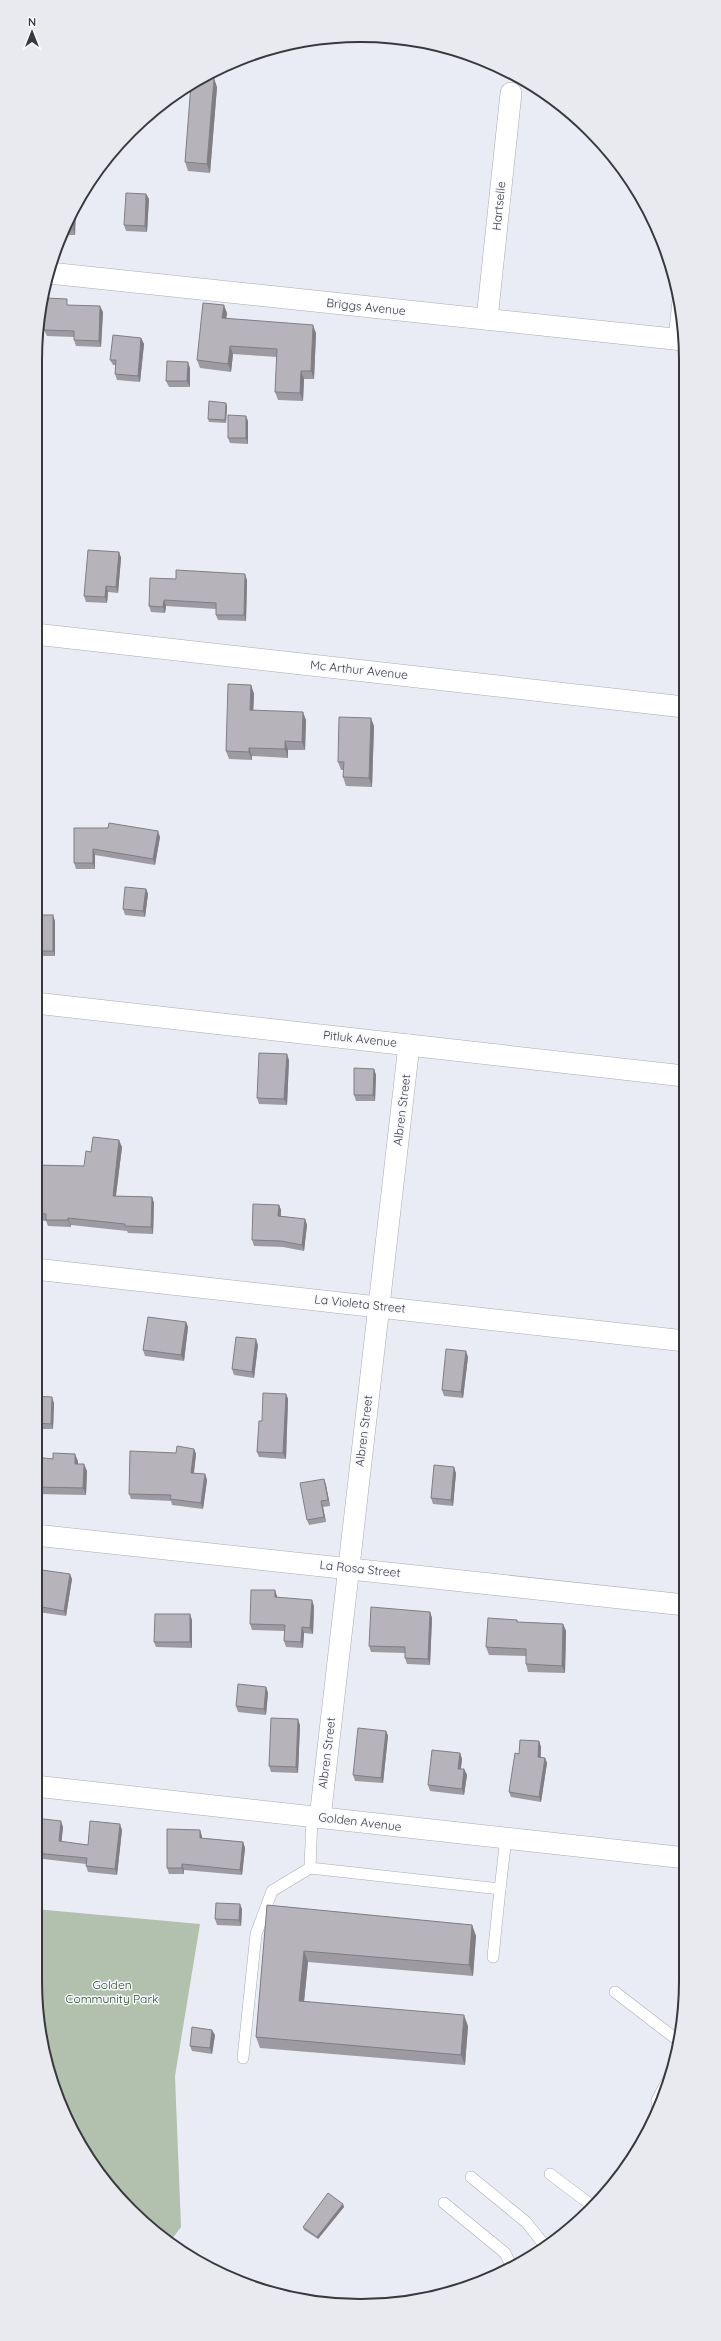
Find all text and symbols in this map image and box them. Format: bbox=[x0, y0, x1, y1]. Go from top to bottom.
north arrow bbox=[12, 12, 52, 52]
text: N bbox=[28, 15, 36, 29]
street label: Hartselle bbox=[488, 180, 509, 231]
street label: Briggs Avenue bbox=[326, 295, 407, 318]
street label: Mc Arthur Avenue bbox=[309, 657, 409, 682]
street label: Pitluk Avenue bbox=[322, 1027, 398, 1050]
street label: Albren Street bbox=[390, 1073, 413, 1147]
street label: La Violeta Street bbox=[314, 1291, 406, 1316]
street label: Albren Street bbox=[352, 1394, 375, 1468]
street label: La Rosa Street bbox=[319, 1557, 401, 1580]
street label: Albren Street bbox=[315, 1716, 338, 1790]
street label: Golden Avenue bbox=[318, 1809, 403, 1834]
park label: Golden Community Park bbox=[66, 1977, 158, 2006]

